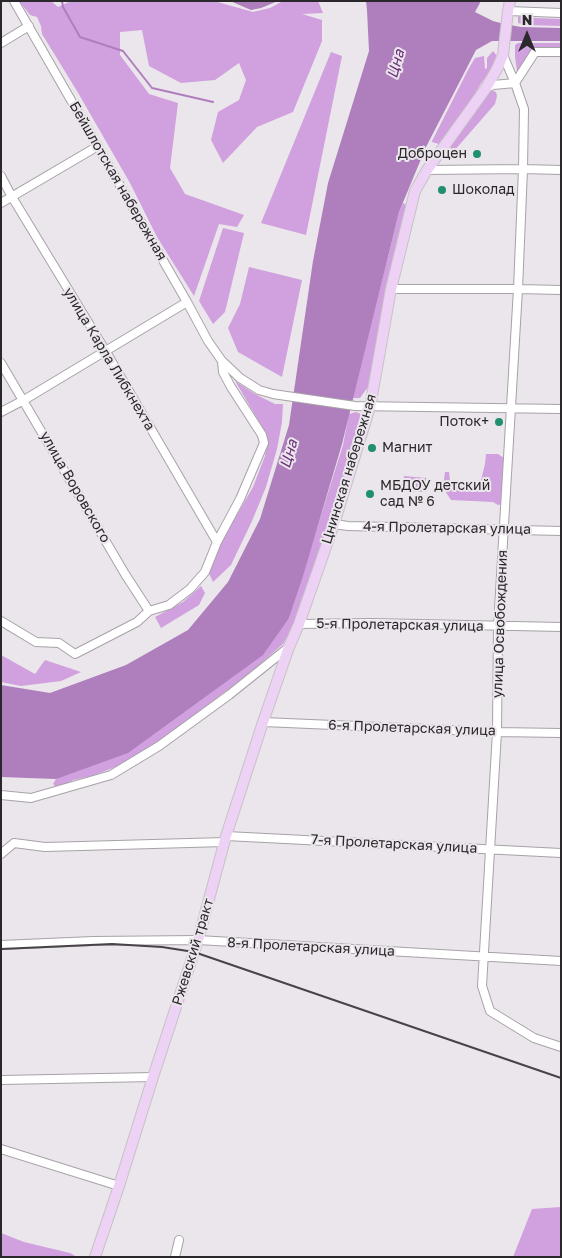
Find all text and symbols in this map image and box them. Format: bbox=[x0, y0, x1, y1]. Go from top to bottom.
north arrow bbox=[502, 10, 552, 60]
text: N bbox=[522, 11, 532, 28]
water label: Цна bbox=[384, 48, 408, 80]
street label: Бейшлотская набережная bbox=[66, 99, 170, 263]
place label: Доброцен bbox=[398, 146, 467, 162]
marker: Доброцен bbox=[471, 148, 483, 160]
place label: Шоколад bbox=[452, 182, 515, 198]
marker: Шоколад bbox=[436, 184, 448, 196]
street label: улица Карла Либкнехта bbox=[60, 285, 158, 433]
street label: Цнинская набережная bbox=[318, 392, 380, 546]
place label: Поток+ bbox=[439, 414, 489, 430]
marker: Поток+ bbox=[493, 416, 505, 428]
street label: улица Воровского bbox=[36, 428, 114, 546]
water label: Цна bbox=[276, 438, 302, 470]
place label: Магнит bbox=[382, 440, 432, 456]
marker: Магнит bbox=[366, 442, 378, 454]
place label: МБДОУ детский сад № 6 bbox=[380, 478, 490, 511]
marker: МБДОУ детский сад № 6 bbox=[364, 488, 376, 500]
street label: 4-я Пролетарская улица bbox=[363, 518, 531, 538]
street label: улица Освобождения bbox=[489, 550, 511, 698]
street label: 5-я Пролетарская улица bbox=[316, 615, 484, 635]
street label: 6-я Пролетарская улица bbox=[328, 717, 496, 739]
street label: 7-я Пролетарская улица bbox=[310, 831, 478, 857]
street label: Ржевский тракт bbox=[169, 897, 217, 1007]
street label: 8-я Пролетарская улица bbox=[227, 934, 395, 960]

